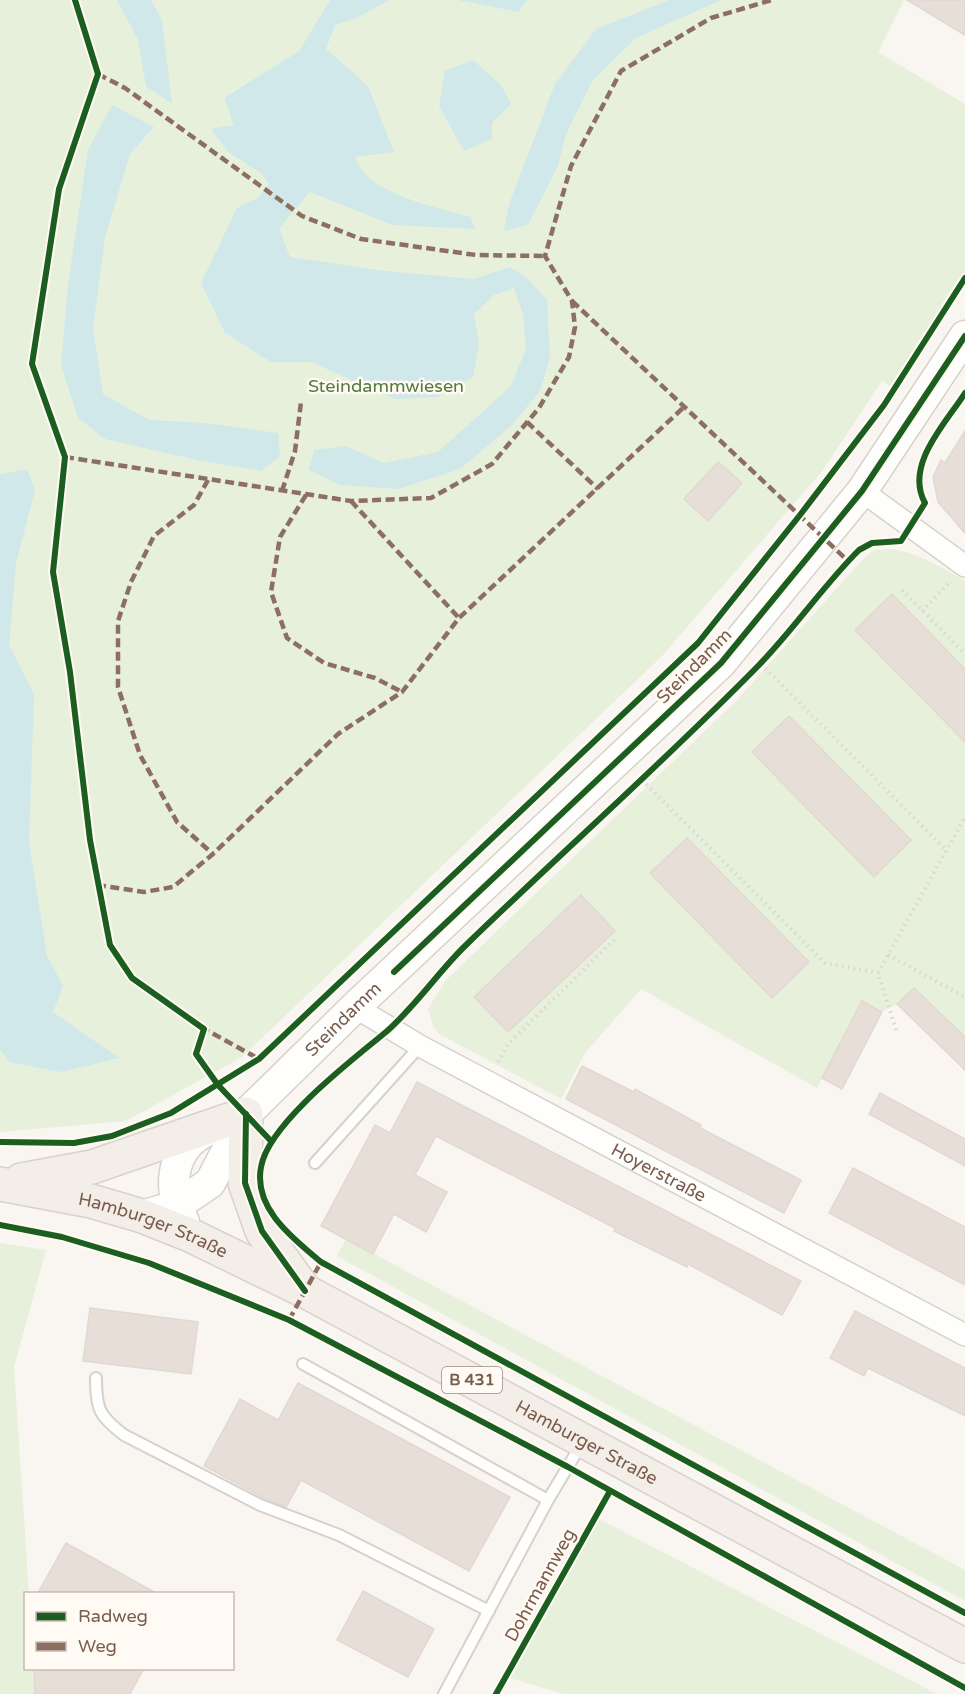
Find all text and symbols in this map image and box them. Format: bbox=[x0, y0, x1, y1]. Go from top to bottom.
park label: Steindammwiesen bbox=[308, 375, 464, 397]
street label: Steindamm bbox=[652, 624, 736, 708]
street label: Steindamm bbox=[300, 977, 386, 1061]
street label: Hoyerstraße bbox=[607, 1138, 710, 1207]
street label: Hamburger Straße bbox=[77, 1188, 231, 1263]
road number: B 431 bbox=[442, 1367, 502, 1393]
street label: Hamburger Straße bbox=[512, 1395, 661, 1490]
street label: Dohrmannweg bbox=[500, 1525, 580, 1645]
legend bbox=[24, 1592, 234, 1670]
text: Radweg bbox=[78, 1605, 148, 1627]
text: Weg bbox=[78, 1635, 117, 1657]

